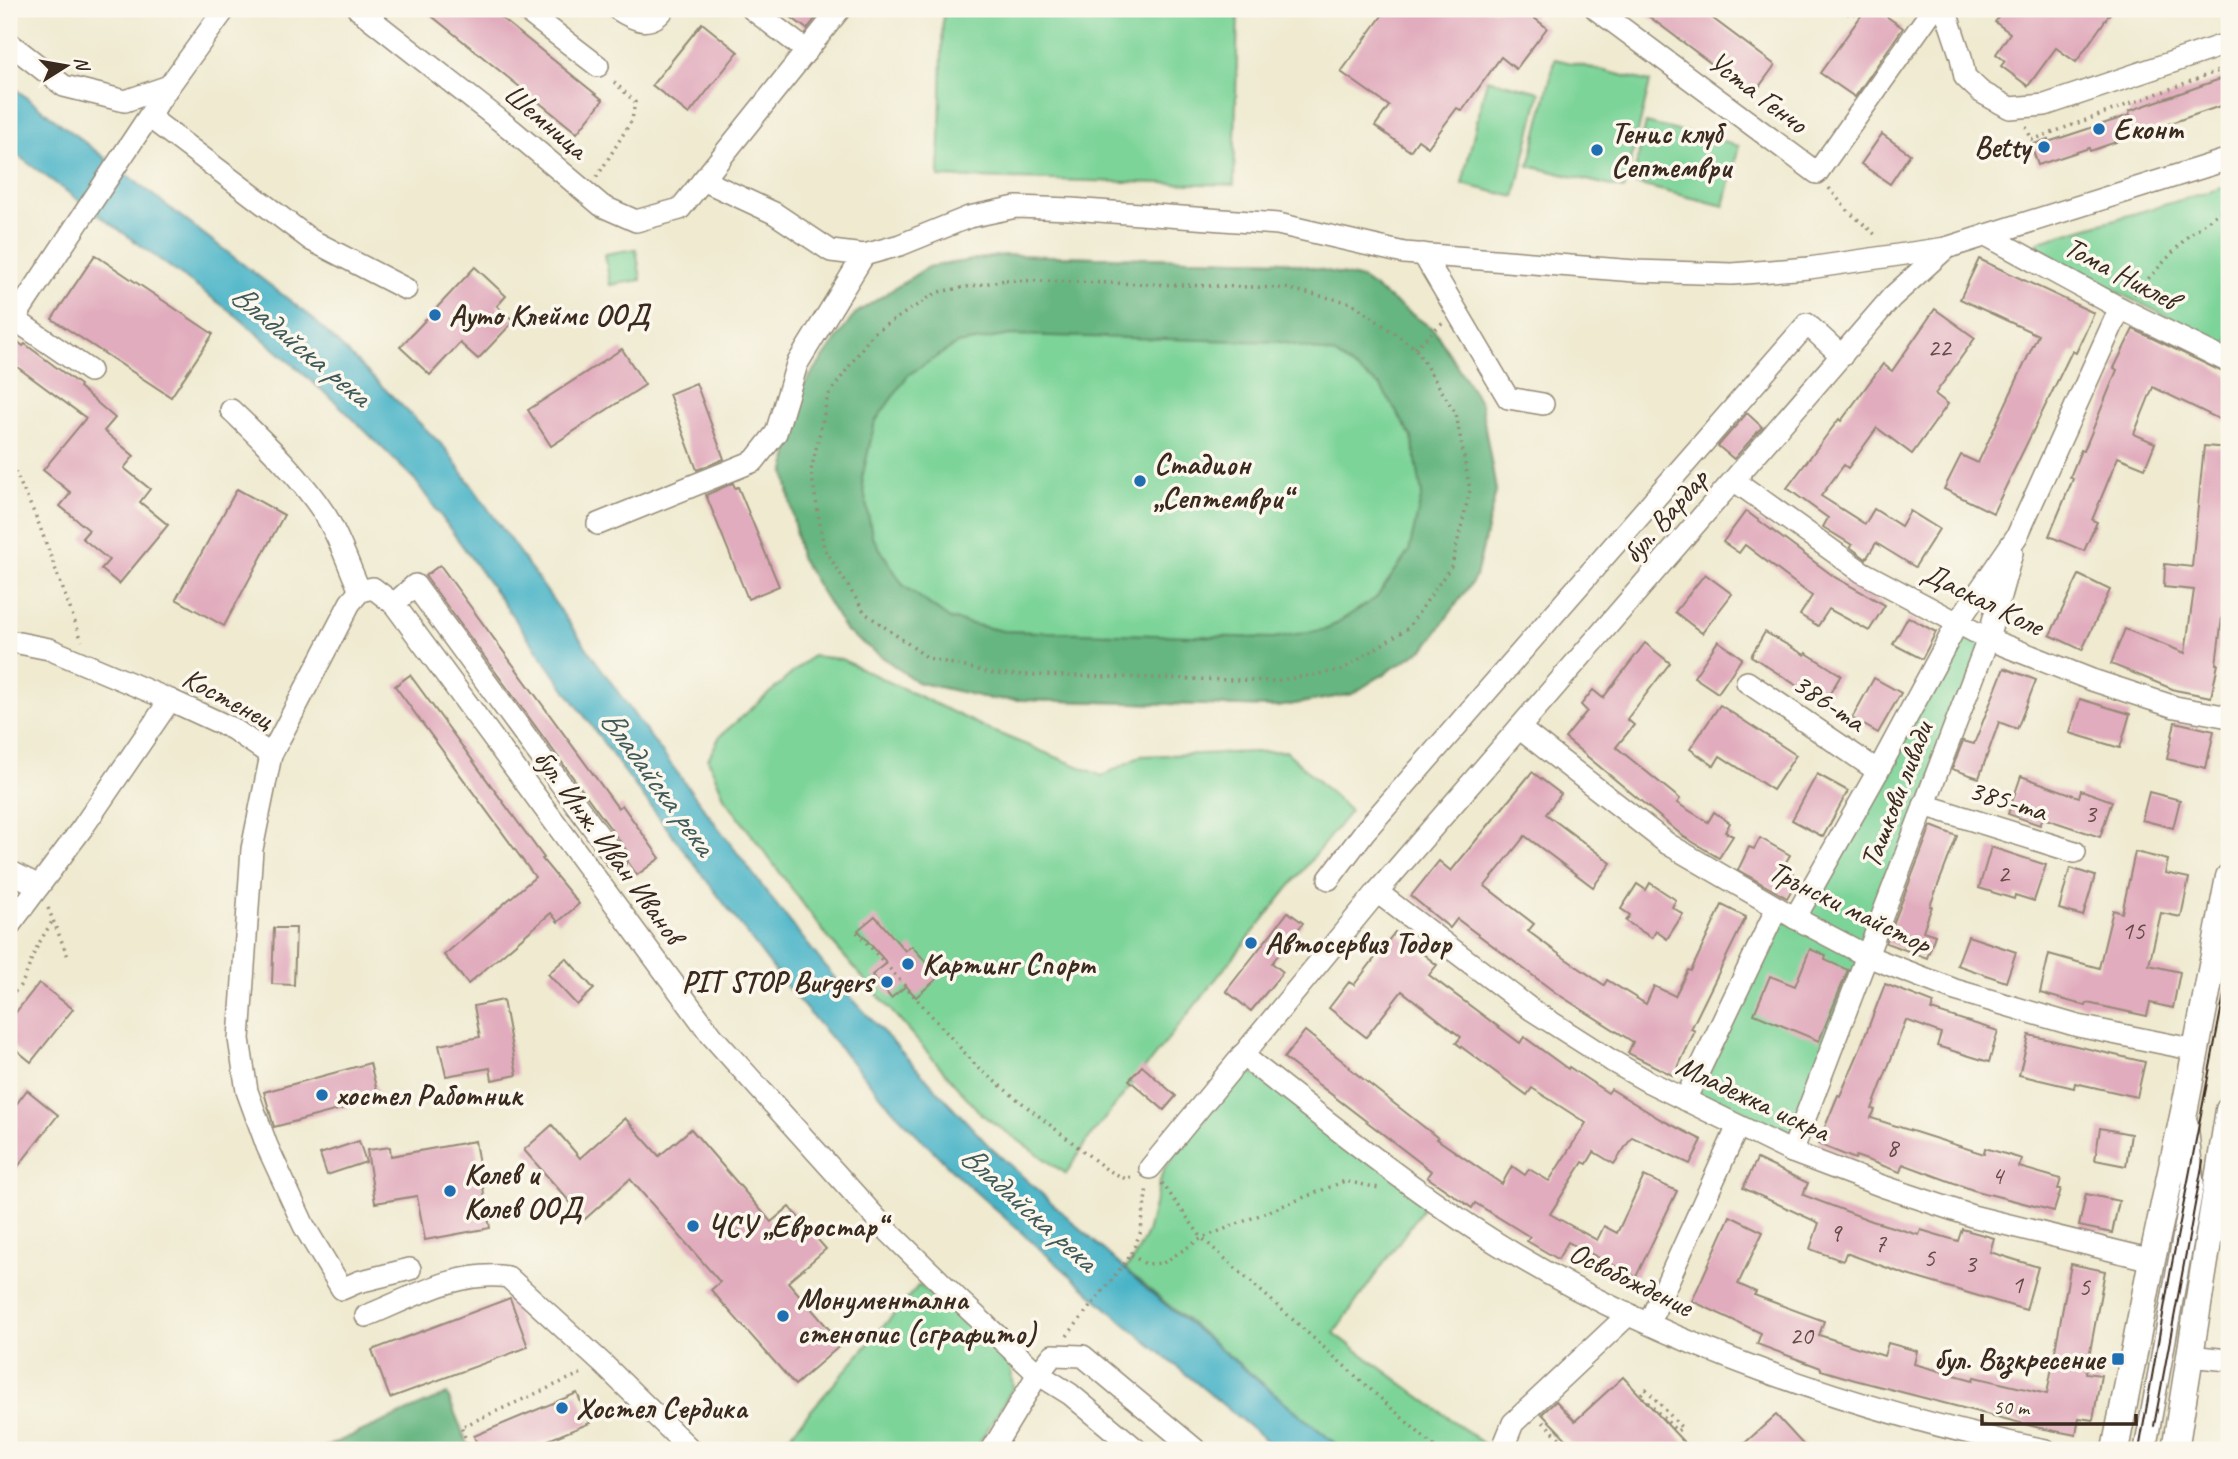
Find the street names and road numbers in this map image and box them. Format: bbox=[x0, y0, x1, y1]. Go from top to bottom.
street label: Уста Генчо bbox=[1701, 42, 1816, 143]
street label: Шемница bbox=[496, 75, 598, 169]
street label: Тома Никлев bbox=[2058, 227, 2190, 322]
street label: бул. Вардар bbox=[1613, 459, 1718, 571]
street label: Даскал Коле bbox=[1916, 553, 2052, 646]
street label: Костенец bbox=[176, 658, 281, 738]
street label: 386-та bbox=[1785, 664, 1874, 741]
street label: Ташкови ливади bbox=[1851, 714, 1942, 873]
street label: бул. Инж. Иван Иванов bbox=[525, 741, 696, 955]
street label: 385-та bbox=[1964, 770, 2053, 830]
street label: Трънски майстор bbox=[1763, 851, 1939, 963]
street label: Младежка искра bbox=[1670, 1046, 1837, 1151]
street label: Освобождение bbox=[1563, 1233, 1701, 1326]

